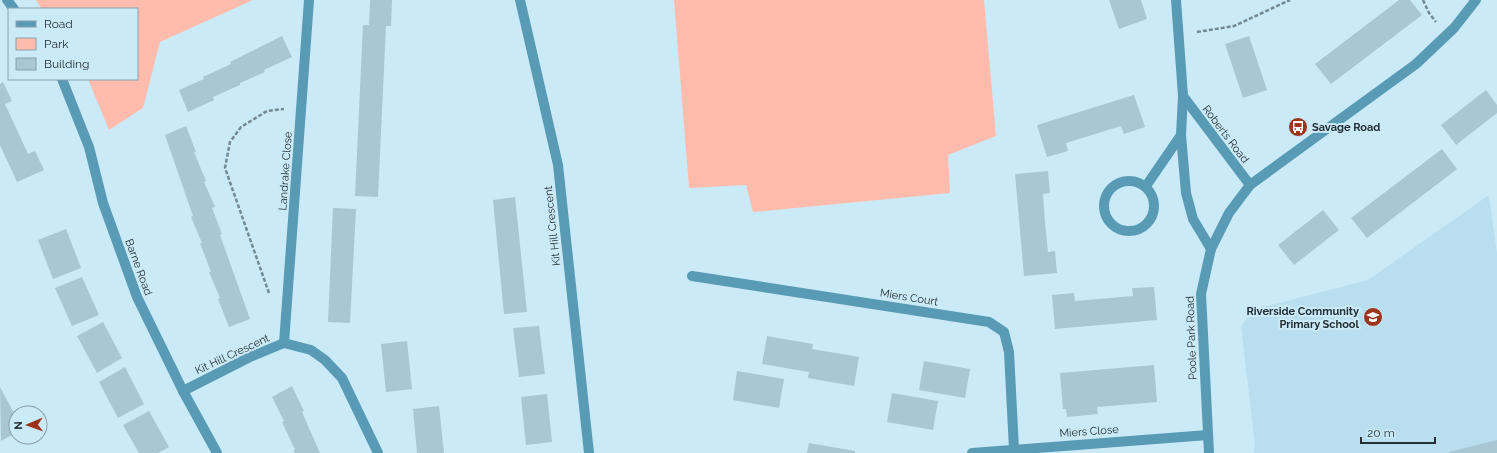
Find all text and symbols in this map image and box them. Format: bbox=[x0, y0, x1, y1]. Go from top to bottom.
legend bbox=[8, 8, 138, 80]
text: Road bbox=[44, 17, 73, 31]
text: Park bbox=[44, 37, 69, 51]
text: Building bbox=[44, 57, 90, 71]
street label: Roberts Road bbox=[1200, 103, 1252, 166]
bus stop icon: Savage Road bbox=[1287, 116, 1309, 138]
place label: Savage Road bbox=[1312, 121, 1380, 134]
street label: Landrake Close bbox=[276, 131, 295, 211]
street label: Kit Hill Crescent bbox=[542, 185, 563, 267]
street label: Barne Road bbox=[122, 237, 155, 297]
street label: Miers Court bbox=[879, 286, 939, 309]
street label: Poole Park Road bbox=[1184, 296, 1199, 380]
place label: Riverside Community Primary School bbox=[1247, 305, 1359, 331]
school or university icon: Riverside Community Primary School bbox=[1362, 306, 1384, 328]
street label: Kit Hill Crescent bbox=[193, 331, 272, 377]
north arrow bbox=[8, 405, 48, 445]
scale bar bbox=[1361, 419, 1435, 445]
text: N bbox=[12, 421, 25, 430]
street label: Miers Close bbox=[1059, 423, 1120, 440]
text: 20 m bbox=[1367, 426, 1395, 440]

